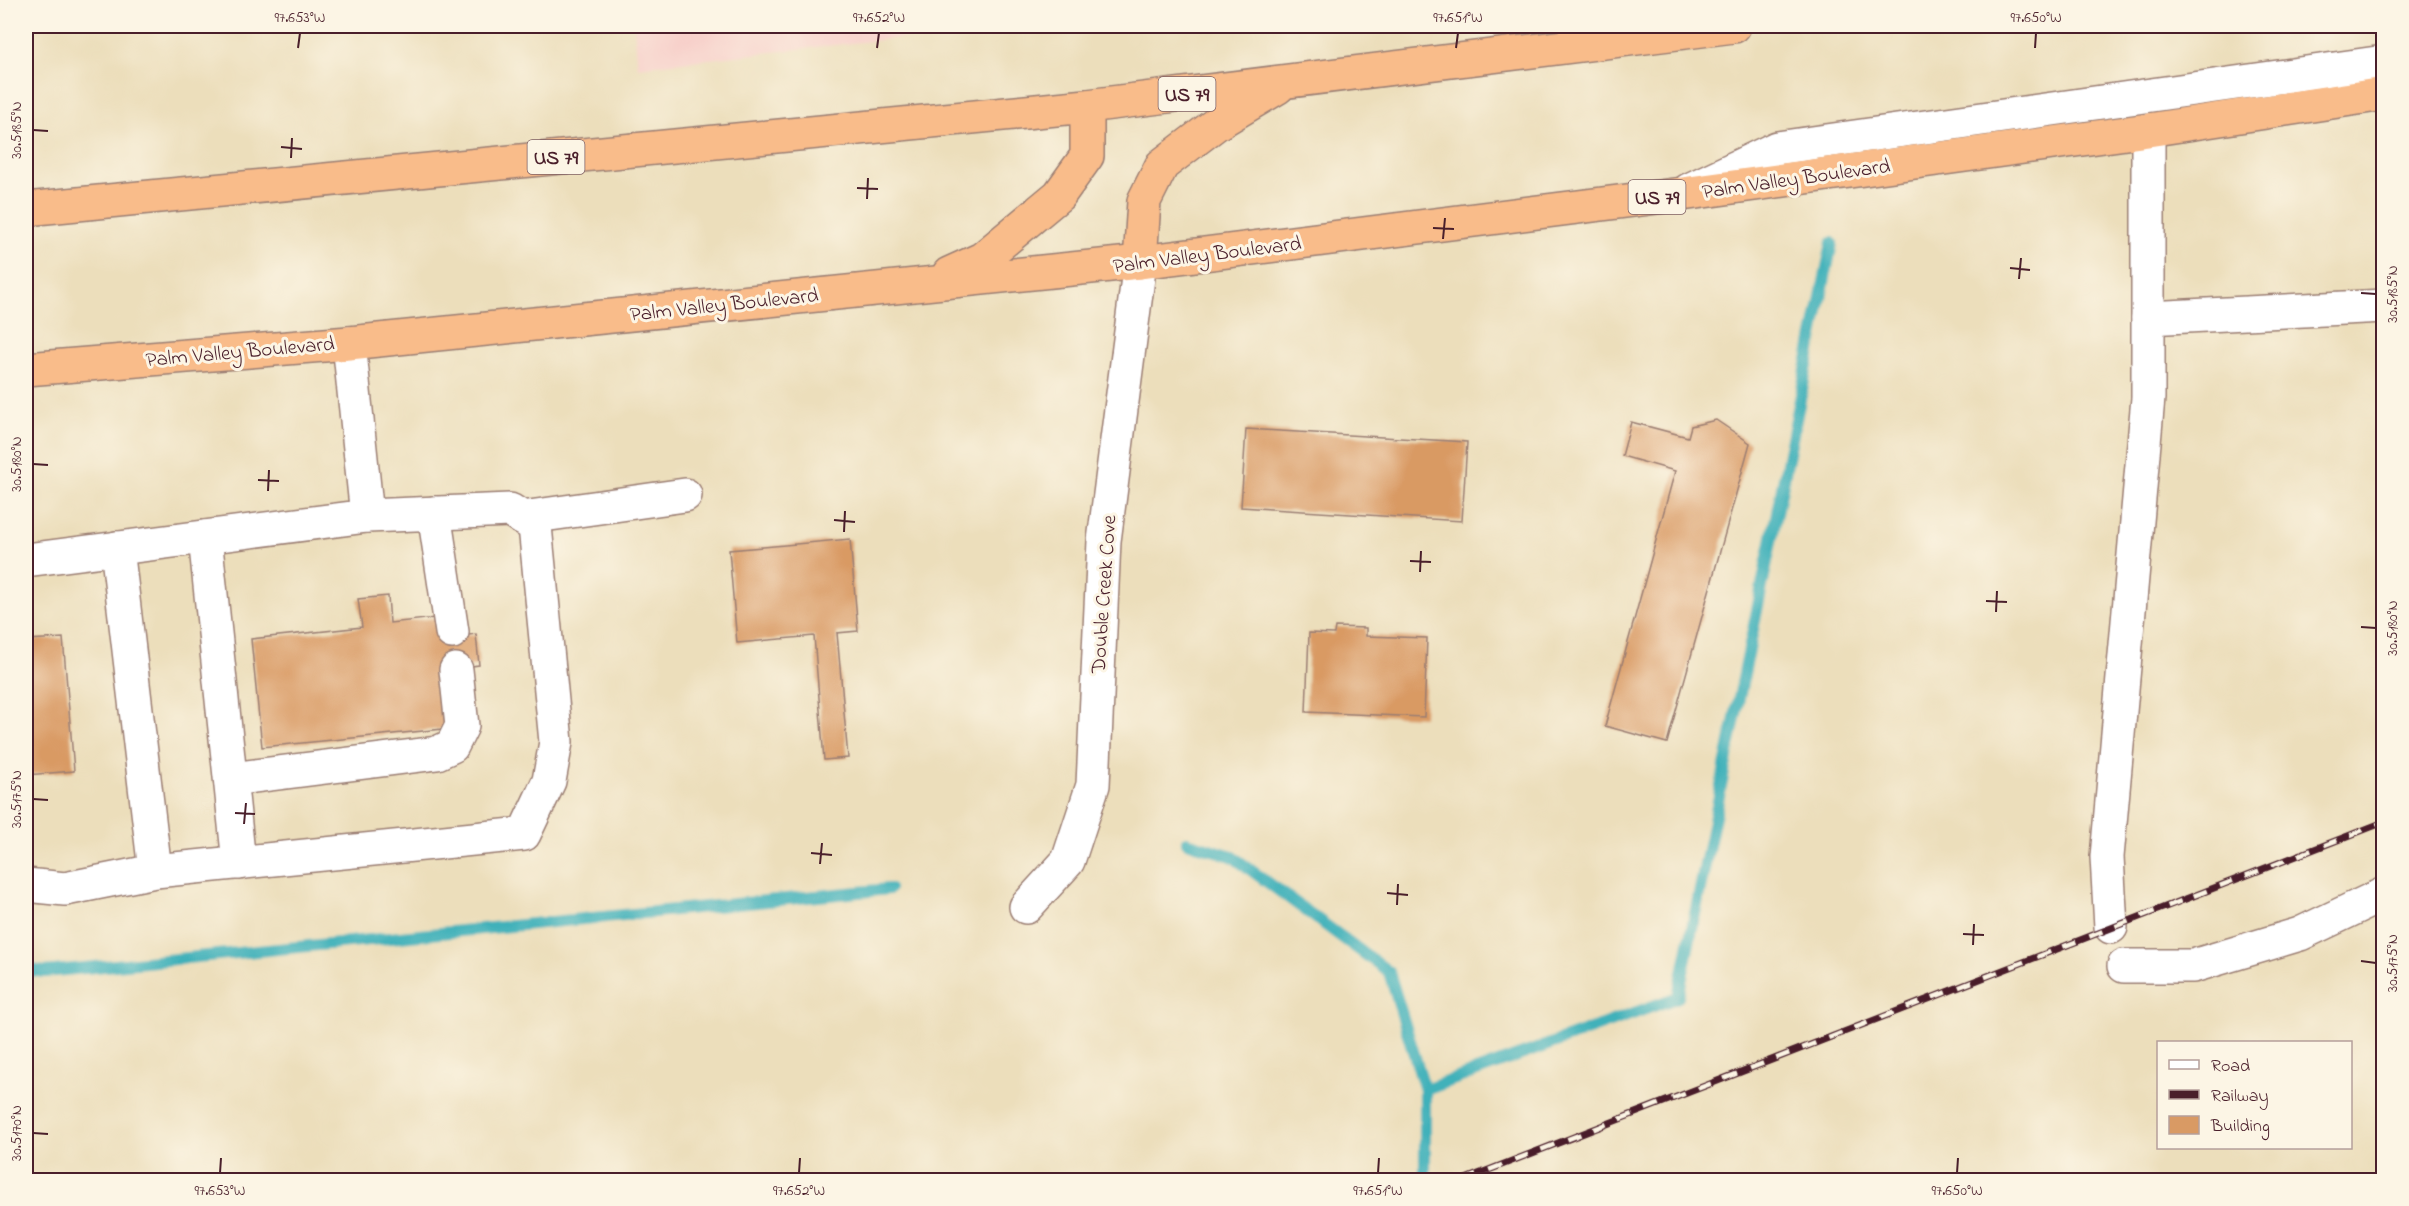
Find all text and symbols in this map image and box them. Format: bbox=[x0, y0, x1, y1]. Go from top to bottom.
text: 97.653°W bbox=[275, 7, 325, 29]
text: 97.652°W bbox=[853, 7, 905, 29]
text: 97.651°W bbox=[1433, 7, 1483, 29]
text: 97.650°W bbox=[2010, 7, 2062, 29]
road number: US 79 bbox=[1158, 77, 1216, 111]
text: 30.5185°N bbox=[6, 101, 28, 159]
road number: US 79 bbox=[528, 140, 584, 174]
street label: Palm Valley Boulevard bbox=[1700, 152, 1893, 210]
road number: US 79 bbox=[1628, 180, 1686, 214]
street label: Palm Valley Boulevard bbox=[1111, 230, 1304, 284]
text: 30.5185°N bbox=[2382, 265, 2404, 323]
street label: Palm Valley Boulevard bbox=[628, 281, 820, 333]
street label: Palm Valley Boulevard bbox=[144, 330, 336, 378]
text: 30.5180°N bbox=[6, 436, 28, 492]
street label: Double Creek Cove bbox=[1084, 513, 1126, 675]
text: 30.5180°N bbox=[2382, 600, 2404, 656]
text: 30.5175°N bbox=[6, 770, 28, 828]
text: 30.5175°N bbox=[2382, 934, 2404, 992]
legend bbox=[2157, 1041, 2352, 1149]
text: Road bbox=[2211, 1054, 2250, 1080]
text: Railway bbox=[2211, 1084, 2268, 1110]
text: 30.5170°N bbox=[6, 1105, 28, 1161]
text: Building bbox=[2210, 1114, 2270, 1141]
text: 97.653°W bbox=[195, 1180, 245, 1202]
text: 97.652°W bbox=[773, 1180, 825, 1202]
text: 97.651°W bbox=[1353, 1180, 1403, 1202]
text: 97.650°W bbox=[1931, 1180, 1983, 1202]

